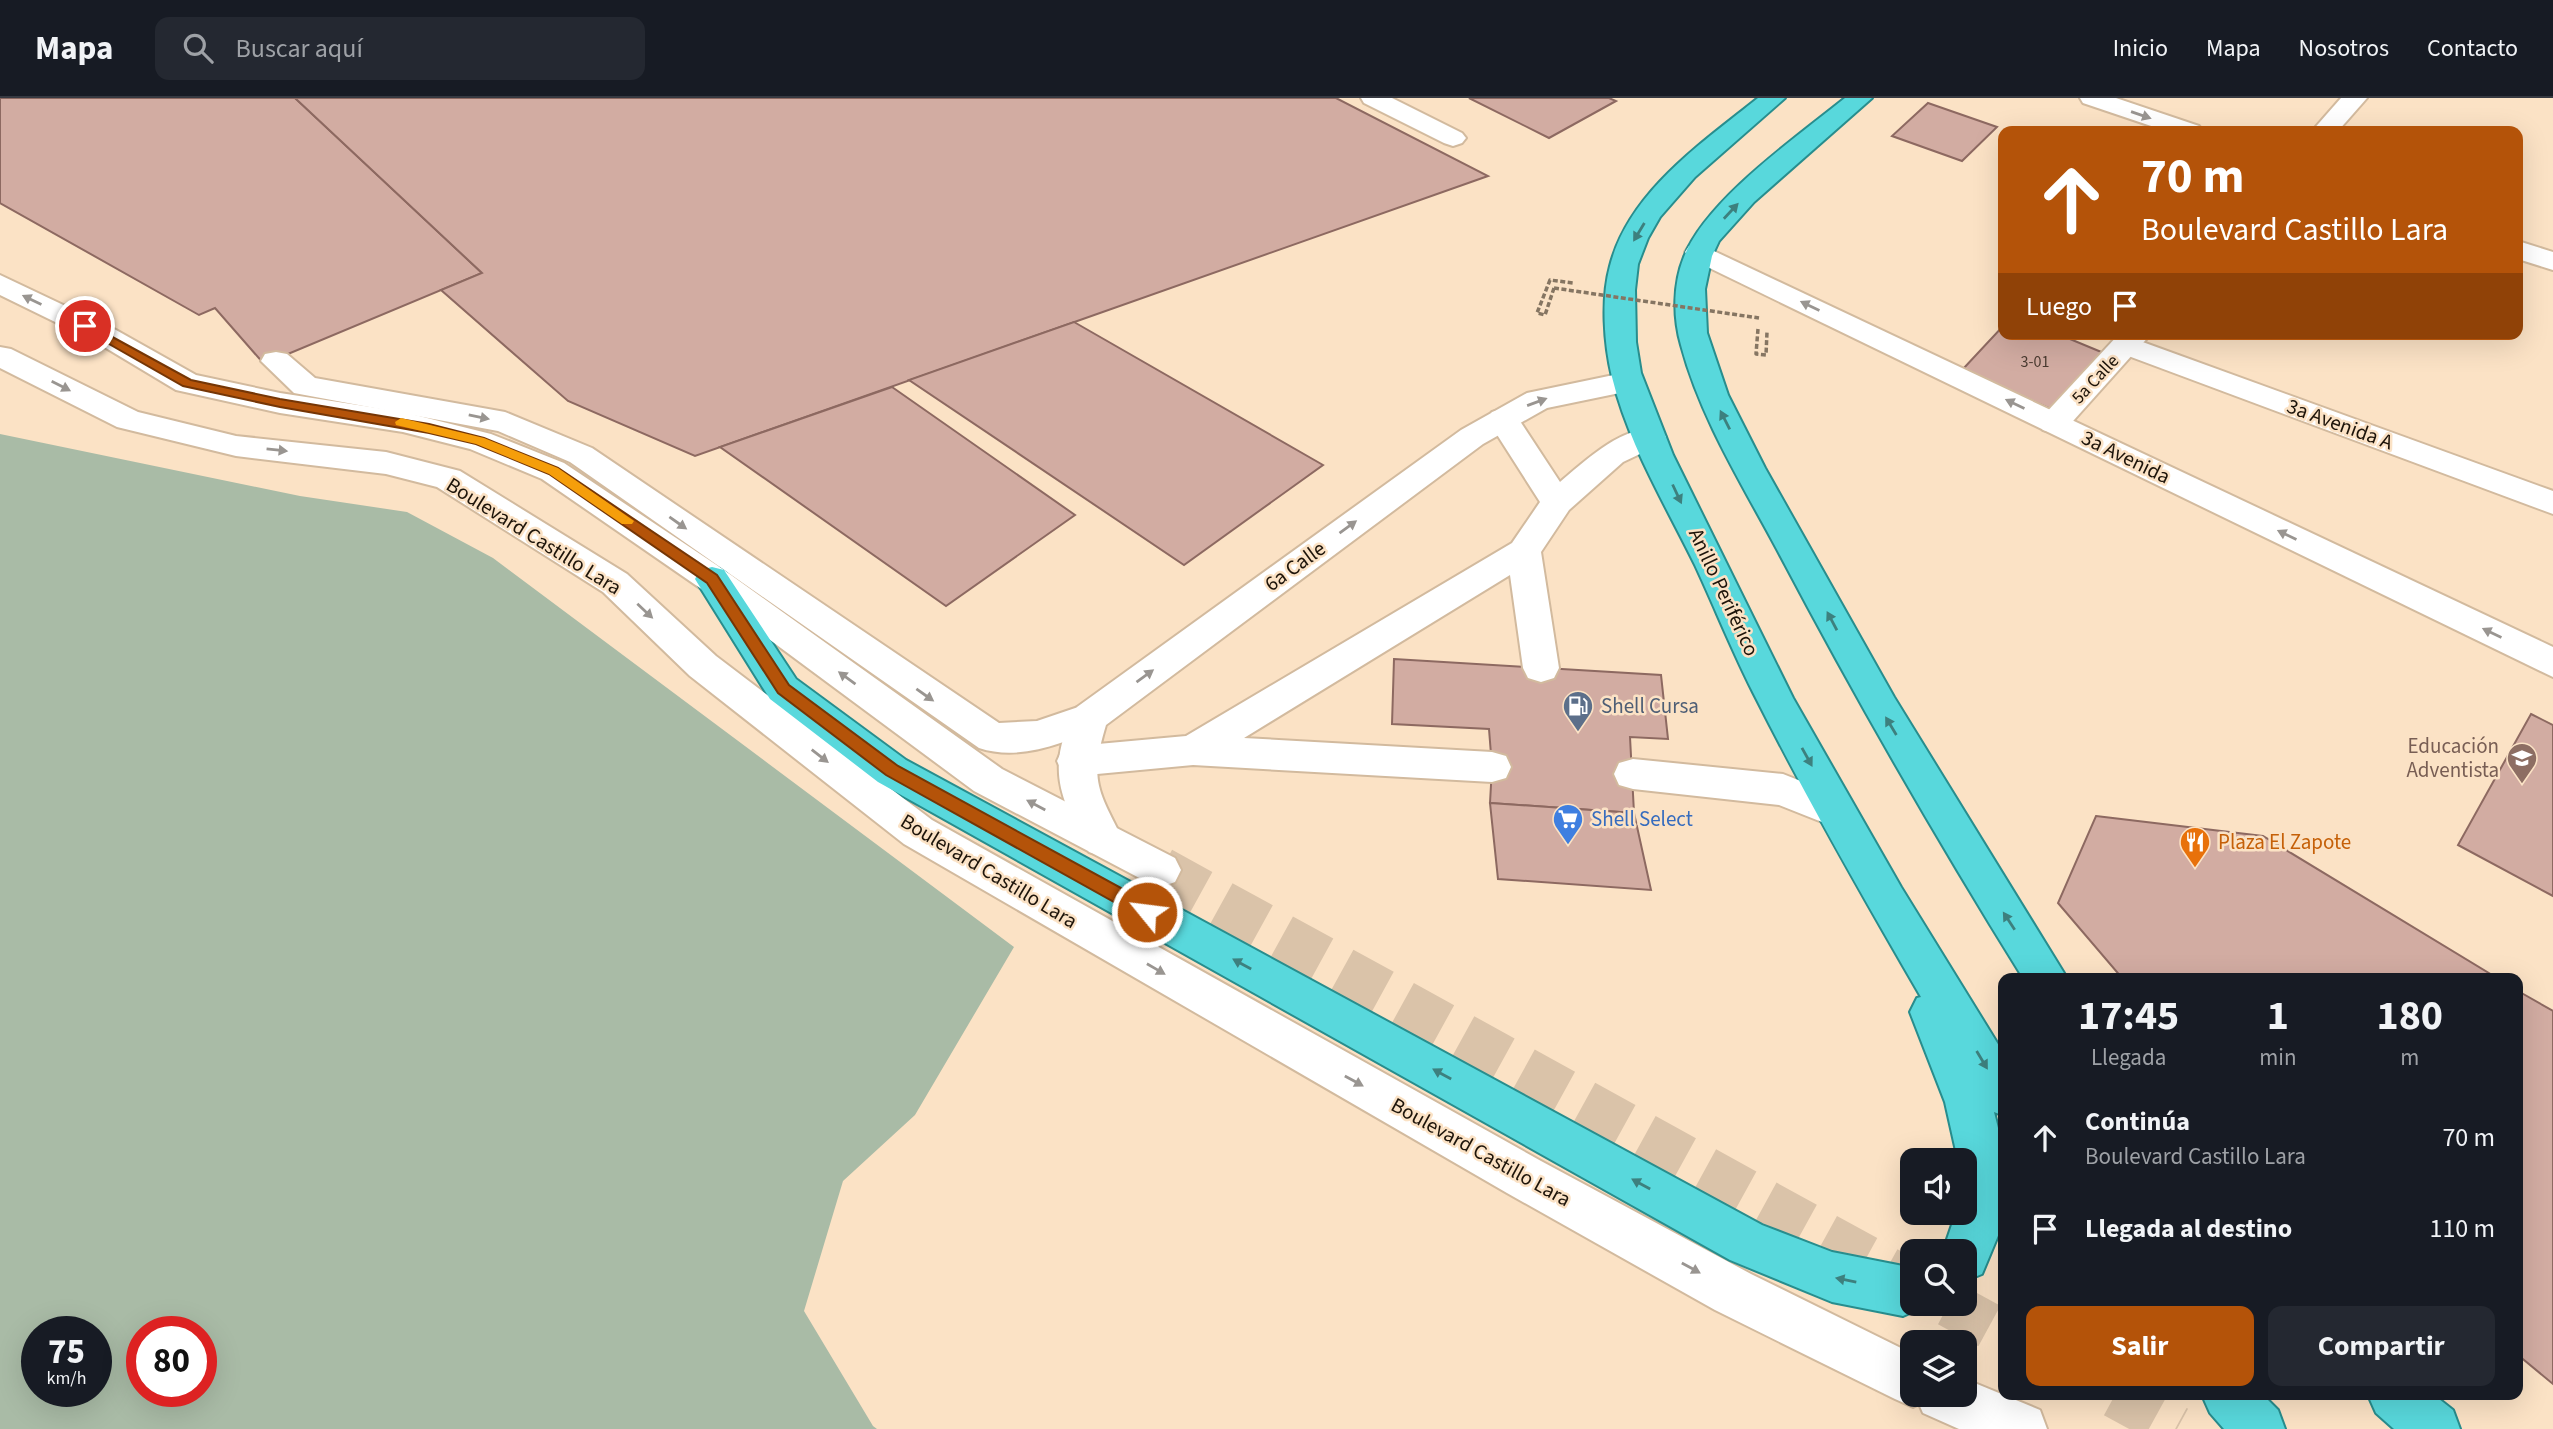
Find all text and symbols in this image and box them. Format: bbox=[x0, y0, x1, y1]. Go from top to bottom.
search box bbox=[155, 17, 645, 80]
text: Mapa bbox=[35, 25, 113, 72]
icon: search bbox=[179, 29, 217, 67]
text: Buscar aquí bbox=[235, 30, 363, 67]
text: Inicio bbox=[2113, 31, 2168, 66]
text: Mapa bbox=[2206, 31, 2261, 66]
text: Nosotros bbox=[2299, 31, 2389, 66]
text: Contacto bbox=[2427, 31, 2518, 66]
one-way arrow bbox=[2131, 110, 2152, 121]
text: 70 m bbox=[2141, 142, 2245, 212]
icon: ahead bbox=[2026, 154, 2117, 245]
one-way arrow bbox=[1722, 203, 1738, 220]
text: Boulevard Castillo Lara bbox=[2141, 207, 2448, 253]
one-way arrow bbox=[1633, 223, 1646, 242]
icon: arrive bbox=[2106, 287, 2144, 325]
text: Luego bbox=[2026, 288, 2092, 325]
one-way arrow bbox=[22, 294, 42, 305]
pin bbox=[55, 296, 115, 356]
one-way arrow bbox=[1800, 300, 1820, 311]
icon: arrive bbox=[66, 307, 104, 345]
street label: 5a Calle bbox=[2066, 349, 2125, 409]
house number: 3-01 bbox=[2021, 351, 2049, 373]
one-way arrow bbox=[51, 381, 71, 392]
street label: 3a Avenida A bbox=[2283, 391, 2398, 457]
one-way arrow bbox=[1527, 396, 1548, 407]
one-way arrow bbox=[2005, 398, 2025, 410]
one-way arrow bbox=[1720, 410, 1731, 430]
one-way arrow bbox=[468, 412, 490, 423]
street label: 3a Avenida bbox=[2076, 423, 2176, 491]
one-way arrow bbox=[266, 445, 288, 456]
street label: Boulevard Castillo Lara bbox=[441, 470, 627, 602]
one-way arrow bbox=[1672, 484, 1683, 504]
one-way arrow bbox=[669, 516, 687, 530]
one-way arrow bbox=[1339, 520, 1358, 534]
street label: Anillo Periférico bbox=[1681, 523, 1767, 661]
one-way arrow bbox=[2276, 529, 2297, 540]
street label: 6a Calle bbox=[1258, 534, 1332, 598]
one-way arrow bbox=[636, 603, 653, 619]
one-way arrow bbox=[1826, 611, 1838, 631]
one-way arrow bbox=[2481, 628, 2502, 639]
one-way arrow bbox=[1136, 669, 1154, 684]
one-way arrow bbox=[838, 671, 856, 685]
one-way arrow bbox=[916, 688, 934, 702]
fuel station icon: Shell Cursa bbox=[1561, 689, 1595, 733]
place label: Shell Cursa bbox=[1601, 691, 1699, 721]
one-way arrow bbox=[1885, 717, 1897, 736]
place label: Educación Adventista bbox=[2406, 731, 2499, 785]
school or university icon: Educación Adventista bbox=[2505, 741, 2539, 785]
one-way arrow bbox=[1801, 747, 1813, 767]
one-way arrow bbox=[810, 749, 828, 764]
one-way arrow bbox=[1025, 799, 1045, 811]
supermarket icon: Shell Select bbox=[1551, 802, 1585, 846]
place label: Shell Select bbox=[1591, 804, 1693, 834]
street label: Boulevard Castillo Lara bbox=[895, 806, 1083, 936]
restaurant icon: Plaza El Zapote bbox=[2178, 825, 2212, 869]
place label: Plaza El Zapote bbox=[2218, 827, 2351, 857]
position arrow bbox=[1110, 875, 1184, 949]
one-way arrow bbox=[2002, 911, 2015, 931]
one-way arrow bbox=[1233, 958, 1252, 970]
one-way arrow bbox=[1147, 963, 1166, 975]
text: 17:45 bbox=[2078, 986, 2179, 1046]
text: 1 bbox=[2267, 986, 2289, 1046]
text: 180 bbox=[2376, 986, 2443, 1046]
text: Llegada bbox=[2091, 1041, 2166, 1074]
text: min bbox=[2259, 1041, 2297, 1074]
text: m bbox=[2400, 1041, 2419, 1074]
one-way arrow bbox=[1976, 1050, 1989, 1069]
one-way arrow bbox=[1432, 1068, 1451, 1080]
one-way arrow bbox=[1345, 1075, 1364, 1087]
street label: Boulevard Castillo Lara bbox=[1386, 1090, 1576, 1214]
text: Continúa bbox=[2085, 1103, 2190, 1140]
icon: ahead bbox=[2026, 1119, 2064, 1157]
text: 70 m bbox=[2442, 1119, 2495, 1156]
text: Boulevard Castillo Lara bbox=[2085, 1140, 2306, 1173]
map controls bbox=[1900, 1148, 1977, 1407]
button: sound bbox=[1900, 1148, 1977, 1225]
one-way arrow bbox=[1631, 1178, 1650, 1190]
icon: arrive bbox=[2026, 1210, 2064, 1248]
text: Llegada al destino bbox=[2085, 1210, 2292, 1247]
text: 110 m bbox=[2429, 1210, 2495, 1247]
button: search bbox=[1900, 1239, 1977, 1316]
one-way arrow bbox=[1681, 1262, 1701, 1274]
one-way arrow bbox=[1835, 1274, 1857, 1285]
button: Salir bbox=[2026, 1306, 2254, 1386]
button: Compartir bbox=[2268, 1306, 2495, 1386]
speed limit sign: 80 bbox=[126, 1316, 217, 1407]
text: 75 bbox=[48, 1327, 85, 1377]
button: layers bbox=[1900, 1330, 1977, 1407]
text: km/h bbox=[47, 1366, 86, 1391]

